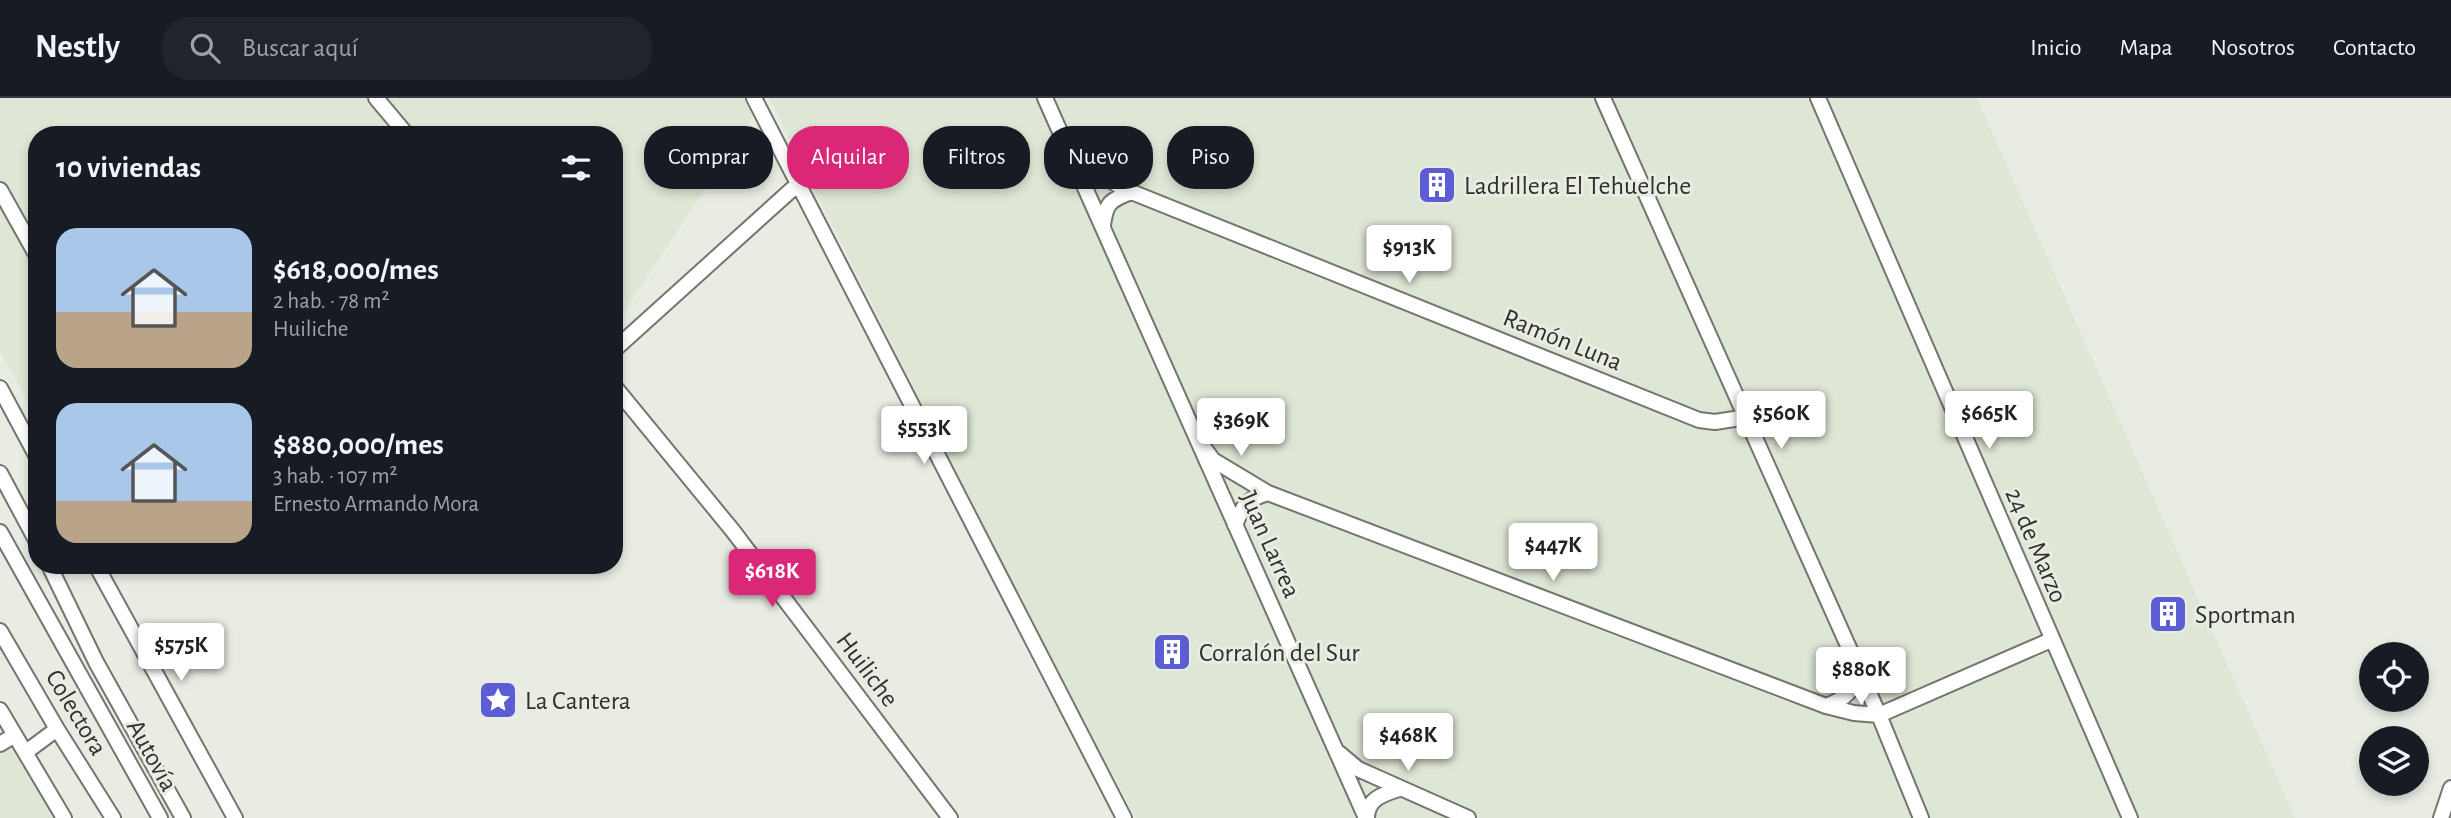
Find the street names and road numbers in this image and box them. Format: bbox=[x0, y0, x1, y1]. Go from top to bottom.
street label: Ramón Luna bbox=[1499, 304, 1626, 376]
street label: 24 de Marzo bbox=[2000, 484, 2072, 607]
street label: Juan Larrea bbox=[1235, 487, 1305, 602]
street label: Huiliche bbox=[831, 628, 903, 711]
street label: Colectora bbox=[41, 665, 112, 760]
street label: Autovía bbox=[122, 715, 182, 796]

